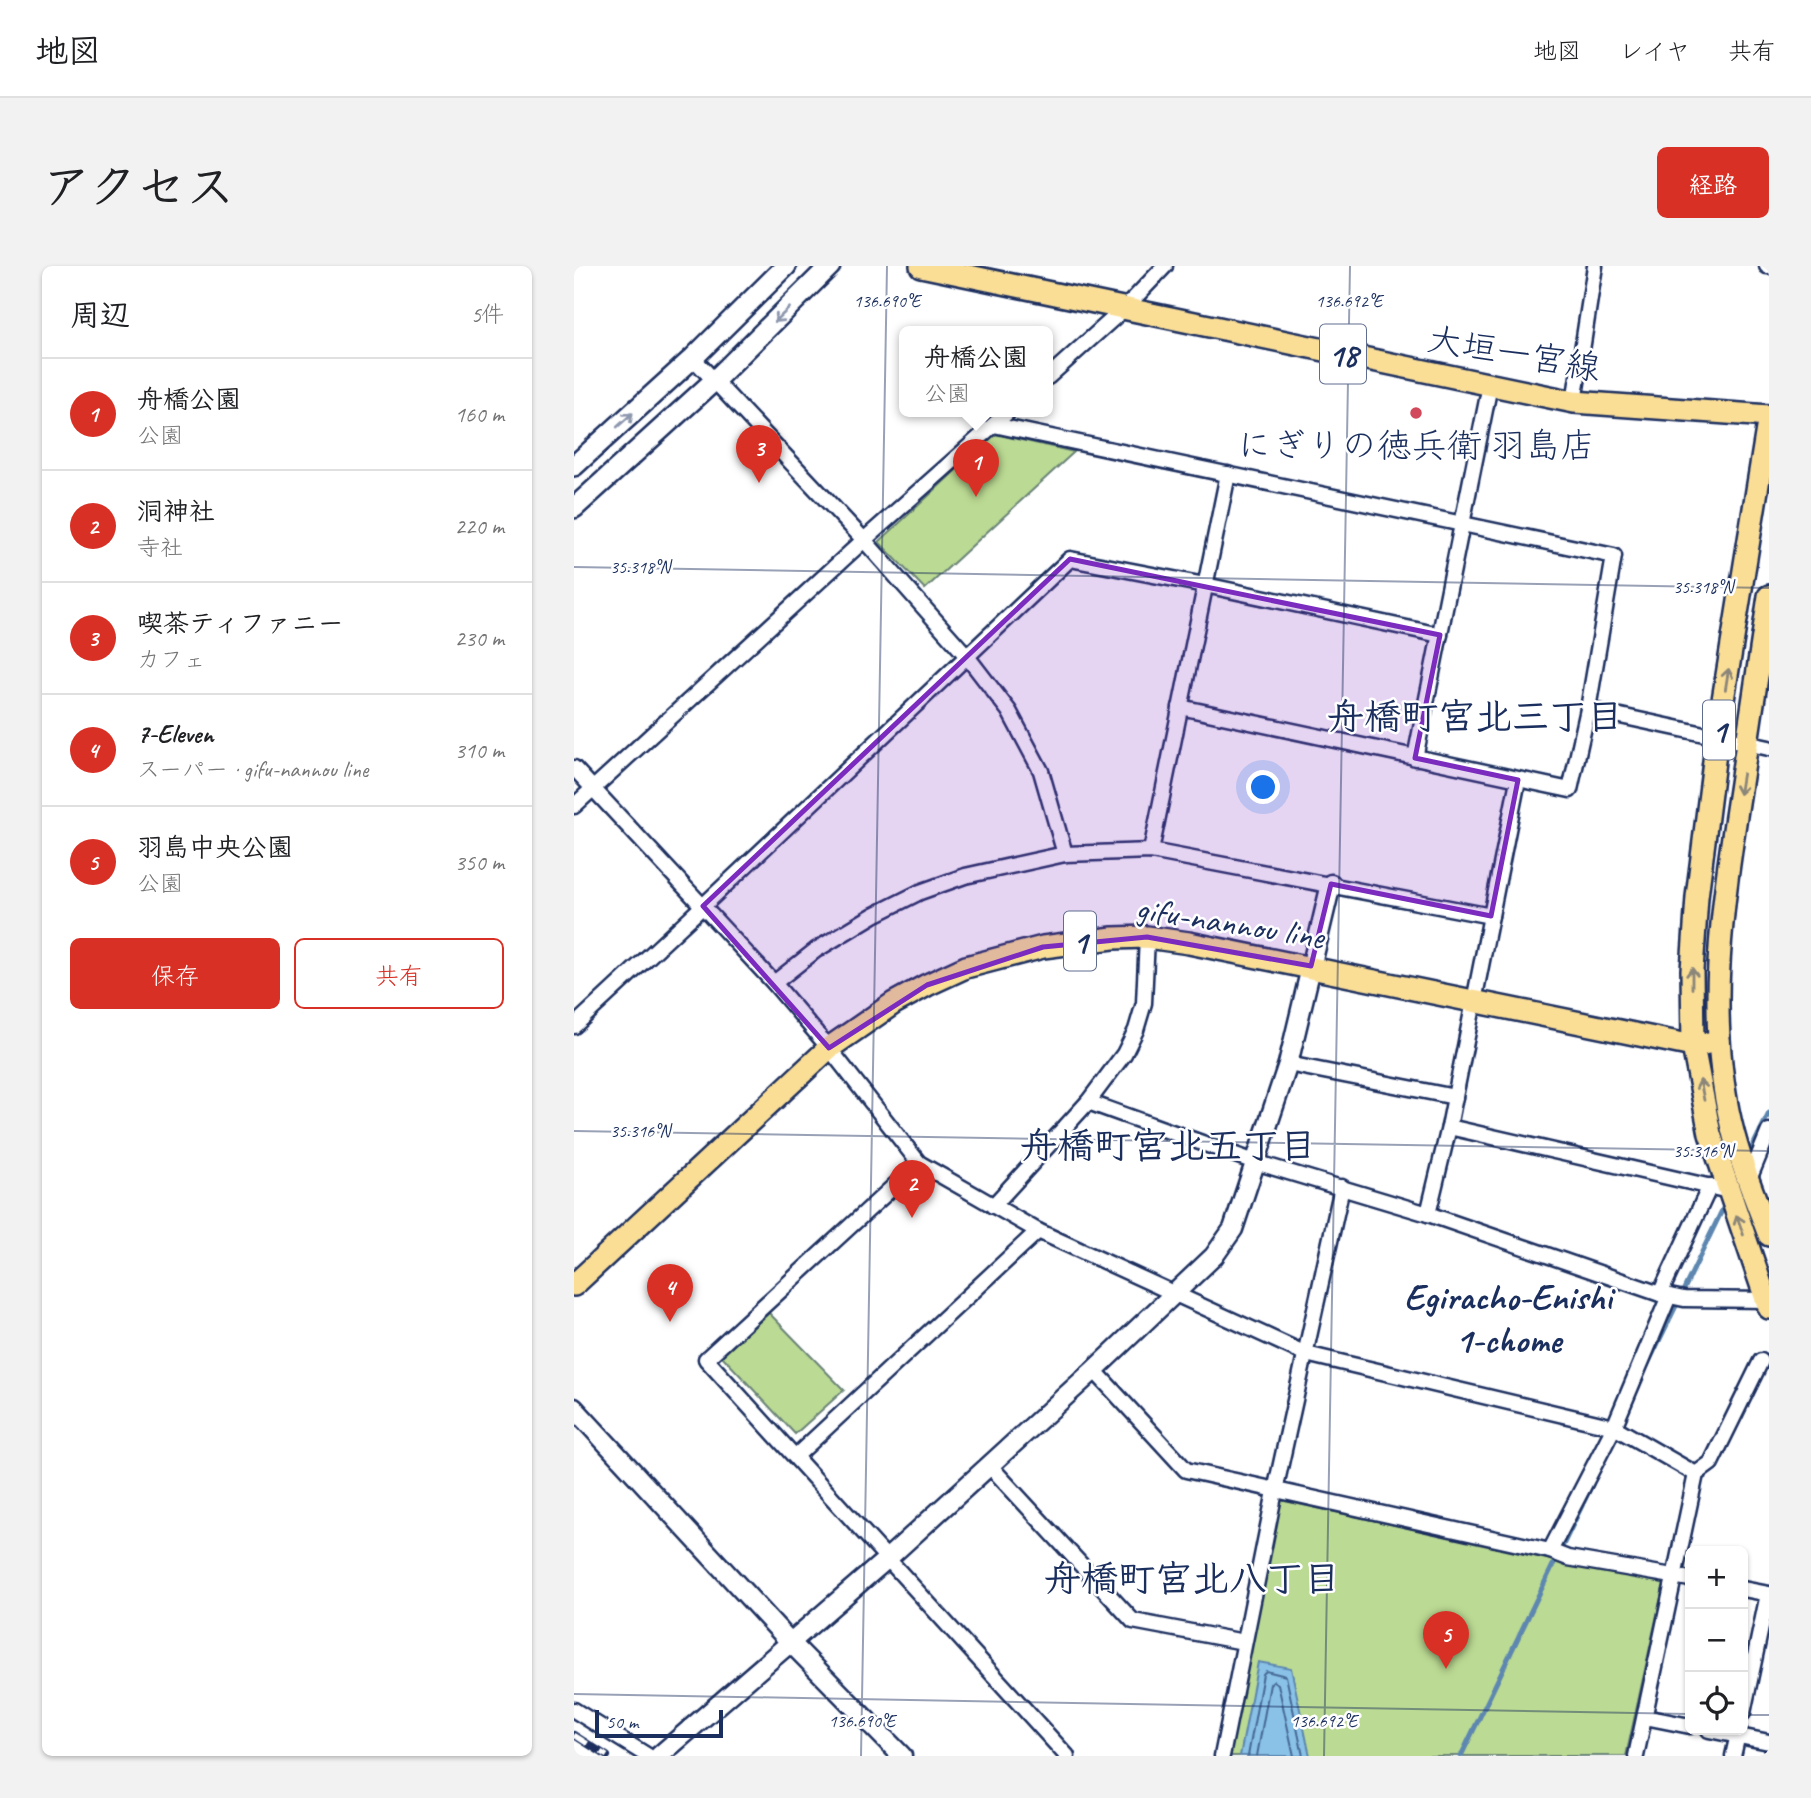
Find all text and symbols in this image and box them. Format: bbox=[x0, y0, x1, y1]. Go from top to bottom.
text: 地図 bbox=[35, 30, 101, 72]
text: 地図 bbox=[1533, 36, 1581, 66]
text: レイヤ bbox=[1619, 36, 1690, 66]
text: 共有 bbox=[1728, 36, 1776, 66]
button: 経路 bbox=[1657, 147, 1769, 218]
text: アクセス bbox=[42, 156, 235, 218]
text: 136.690°E bbox=[854, 290, 923, 312]
text: 136.692°E bbox=[1316, 290, 1385, 312]
text: 周辺 bbox=[70, 296, 130, 334]
text: 5件 bbox=[471, 300, 504, 329]
one-way arrow bbox=[774, 306, 791, 323]
street label: 大垣一宮線 bbox=[1424, 316, 1604, 391]
road number: 18 bbox=[1320, 324, 1366, 384]
popup bbox=[899, 326, 1053, 417]
text: 舟橋公園 bbox=[924, 341, 1028, 374]
text: 公園 bbox=[924, 379, 970, 408]
text: 舟橋公園 bbox=[137, 383, 241, 416]
text: 1 bbox=[88, 400, 98, 429]
text: 160 m bbox=[455, 400, 504, 429]
marker: にぎりの徳兵衛 羽島店 bbox=[1408, 405, 1424, 421]
one-way arrow bbox=[616, 412, 634, 428]
text: 公園 bbox=[137, 421, 183, 450]
place label: にぎりの徳兵衛 羽島店 bbox=[1237, 423, 1595, 468]
pin: 3 bbox=[736, 425, 782, 483]
pin: 1 bbox=[953, 439, 999, 497]
text: 洞神社 bbox=[137, 495, 215, 528]
text: 2 bbox=[88, 512, 98, 541]
text: 220 m bbox=[455, 512, 504, 541]
text: 寺社 bbox=[137, 533, 183, 562]
text: 35.318°N bbox=[610, 556, 673, 578]
text: 35.318°N bbox=[1673, 576, 1736, 598]
text: 喫茶ティファニー bbox=[137, 607, 343, 640]
text: 3 bbox=[88, 624, 98, 653]
text: 230 m bbox=[455, 624, 504, 653]
text: カフェ bbox=[137, 645, 206, 674]
one-way arrow bbox=[1721, 668, 1734, 691]
district label: 舟橋町宮北三丁目 bbox=[1327, 693, 1623, 740]
road number: 1 bbox=[1703, 701, 1735, 760]
text: 7-Eleven bbox=[137, 717, 214, 750]
text: 4 bbox=[88, 736, 98, 765]
text: 310 m bbox=[455, 736, 504, 765]
text: スーパー · gifu-nannou line bbox=[137, 755, 368, 784]
your location bbox=[1246, 770, 1280, 804]
one-way arrow bbox=[1734, 772, 1747, 795]
text: 羽島中央公園 bbox=[137, 831, 293, 864]
text: 5 bbox=[88, 848, 98, 877]
text: 350 m bbox=[455, 848, 504, 877]
text: 公園 bbox=[137, 869, 183, 898]
street label: gifu-nannou line bbox=[1133, 885, 1330, 960]
road number: 1 bbox=[1064, 912, 1096, 970]
button: 保存 bbox=[70, 938, 280, 1009]
button: 共有 bbox=[294, 938, 504, 1009]
one-way arrow bbox=[1685, 967, 1699, 990]
one-way arrow bbox=[1694, 1079, 1708, 1102]
text: 35.316°N bbox=[610, 1120, 673, 1142]
district label: 舟橋町宮北五丁目 bbox=[1020, 1122, 1316, 1169]
text: 35.316°N bbox=[1673, 1140, 1736, 1162]
pin: 2 bbox=[889, 1160, 935, 1218]
one-way arrow bbox=[1733, 1214, 1745, 1236]
pin: 4 bbox=[647, 1264, 693, 1322]
district label: Egiracho-Enishi 1-chome bbox=[1404, 1273, 1617, 1363]
map controls bbox=[1685, 1546, 1748, 1735]
button: + bbox=[1685, 1546, 1748, 1609]
district label: 舟橋町宮北八丁目 bbox=[1044, 1555, 1340, 1602]
button: − bbox=[1685, 1609, 1748, 1672]
pin: 5 bbox=[1423, 1611, 1469, 1669]
button: locate bbox=[1685, 1672, 1748, 1735]
scale bar bbox=[595, 1707, 723, 1739]
text: 50 m bbox=[606, 1710, 638, 1734]
text: 136.690°E bbox=[829, 1710, 898, 1732]
text: 136.692°E bbox=[1291, 1710, 1360, 1732]

